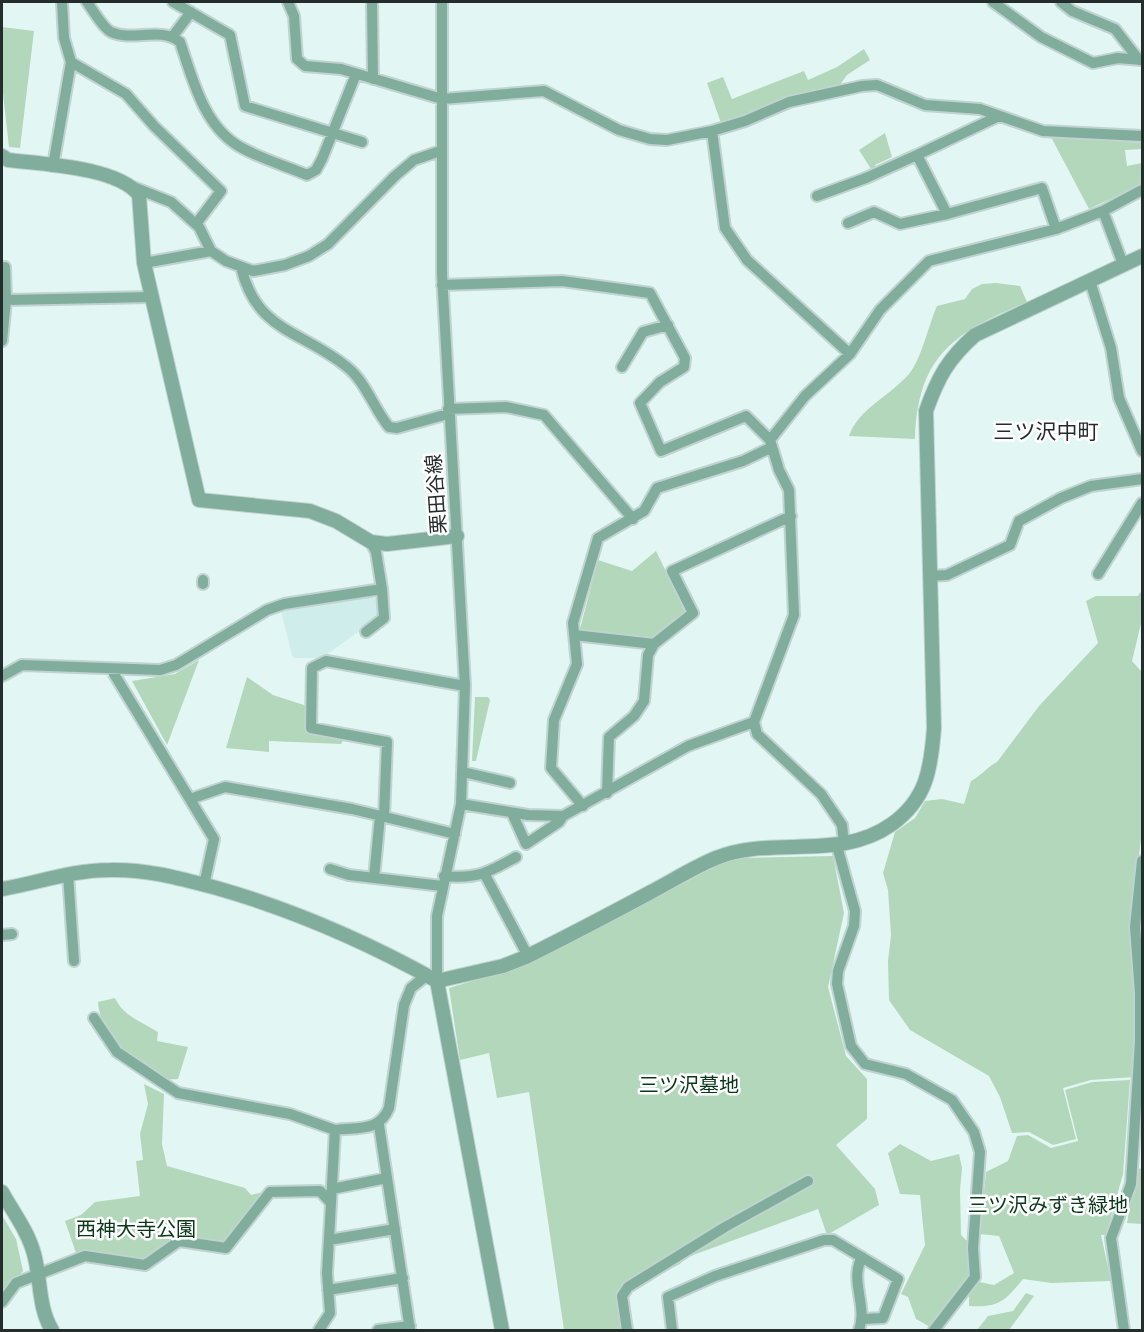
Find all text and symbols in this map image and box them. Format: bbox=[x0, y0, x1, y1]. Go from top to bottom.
district label: 三ツ沢中町 bbox=[994, 418, 1099, 446]
street label: 栗田谷線 bbox=[420, 453, 452, 535]
park label: 三ツ沢墓地 bbox=[639, 1072, 739, 1098]
park label: 三ツ沢みずき緑地 bbox=[968, 1192, 1128, 1218]
park label: 西神大寺公園 bbox=[76, 1216, 196, 1242]

